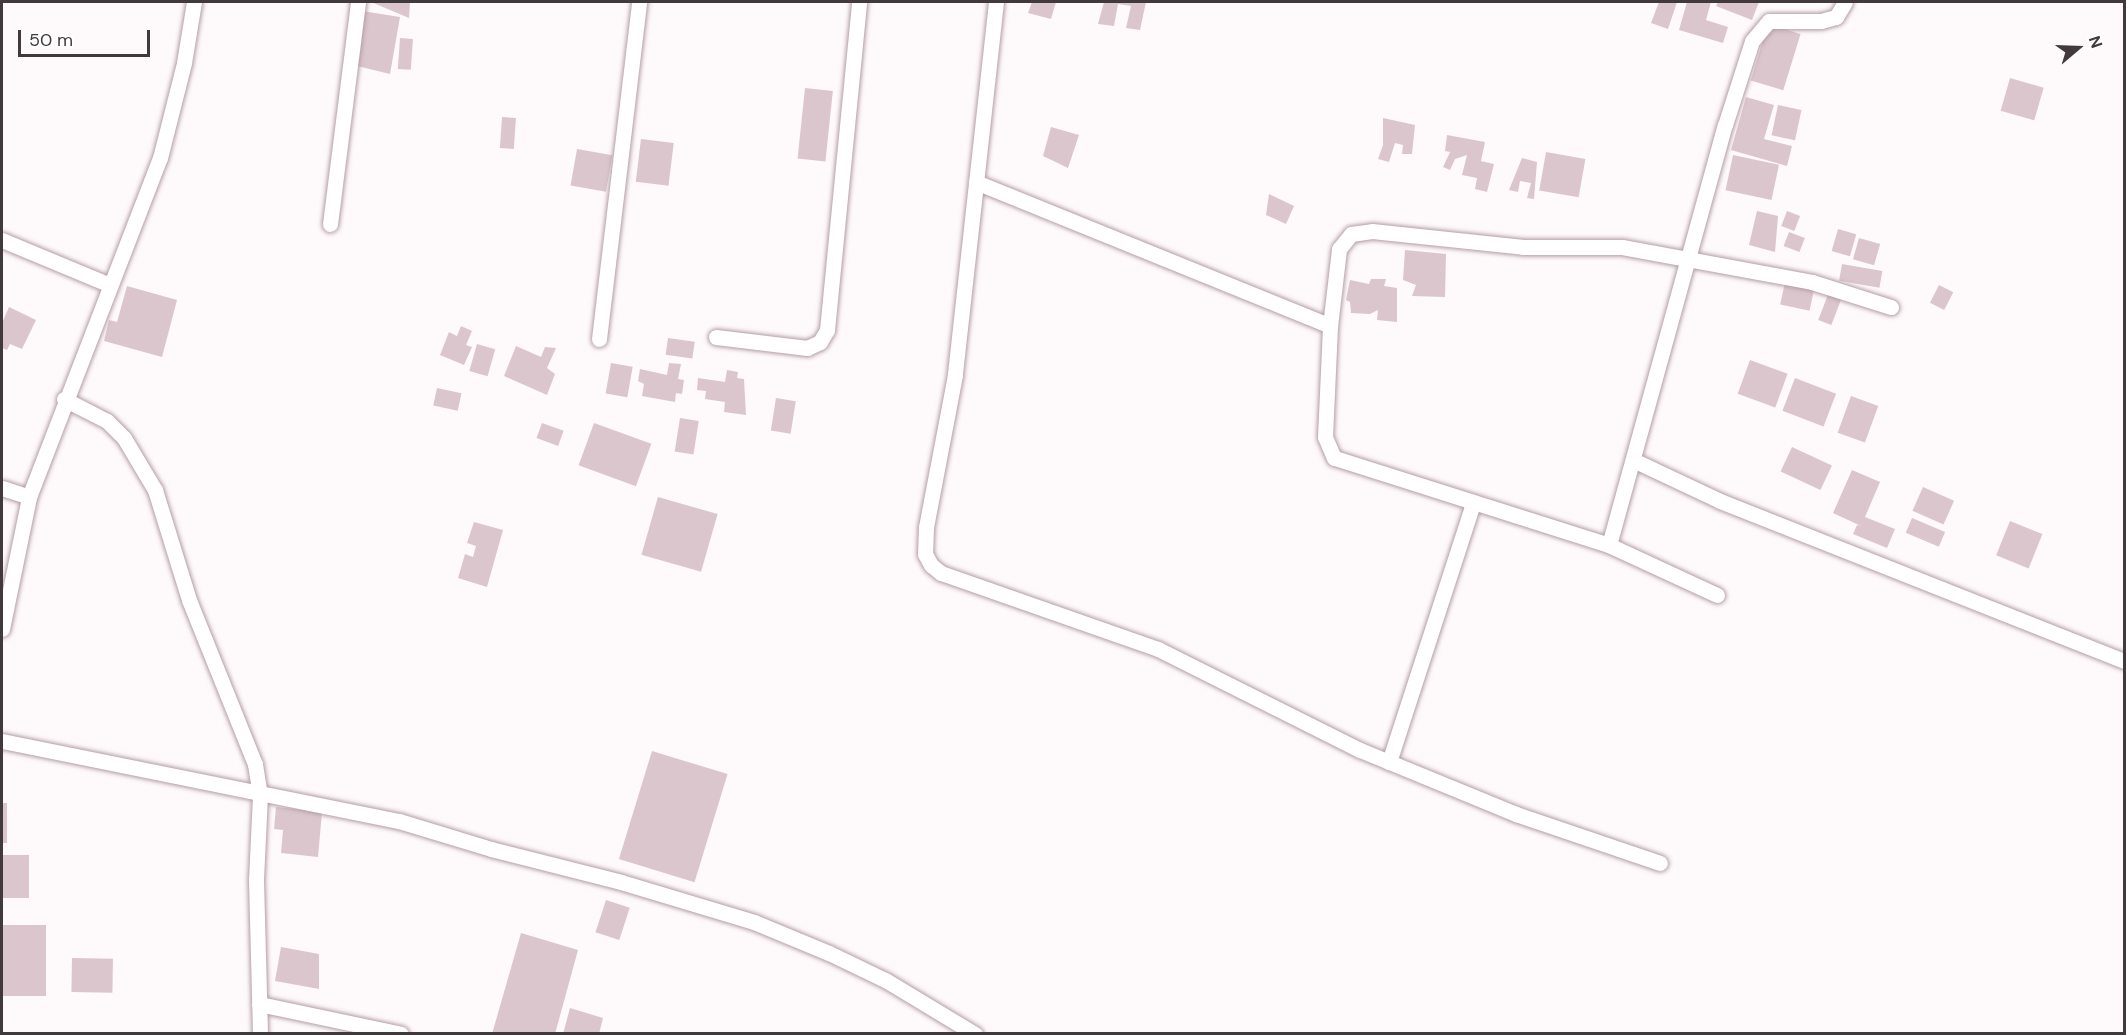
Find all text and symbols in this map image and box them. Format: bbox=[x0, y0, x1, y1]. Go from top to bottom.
scale bar bbox=[21, 18, 153, 56]
north arrow bbox=[2048, 18, 2108, 78]
text: 50 m bbox=[29, 28, 73, 52]
text: N bbox=[2084, 33, 2107, 51]

